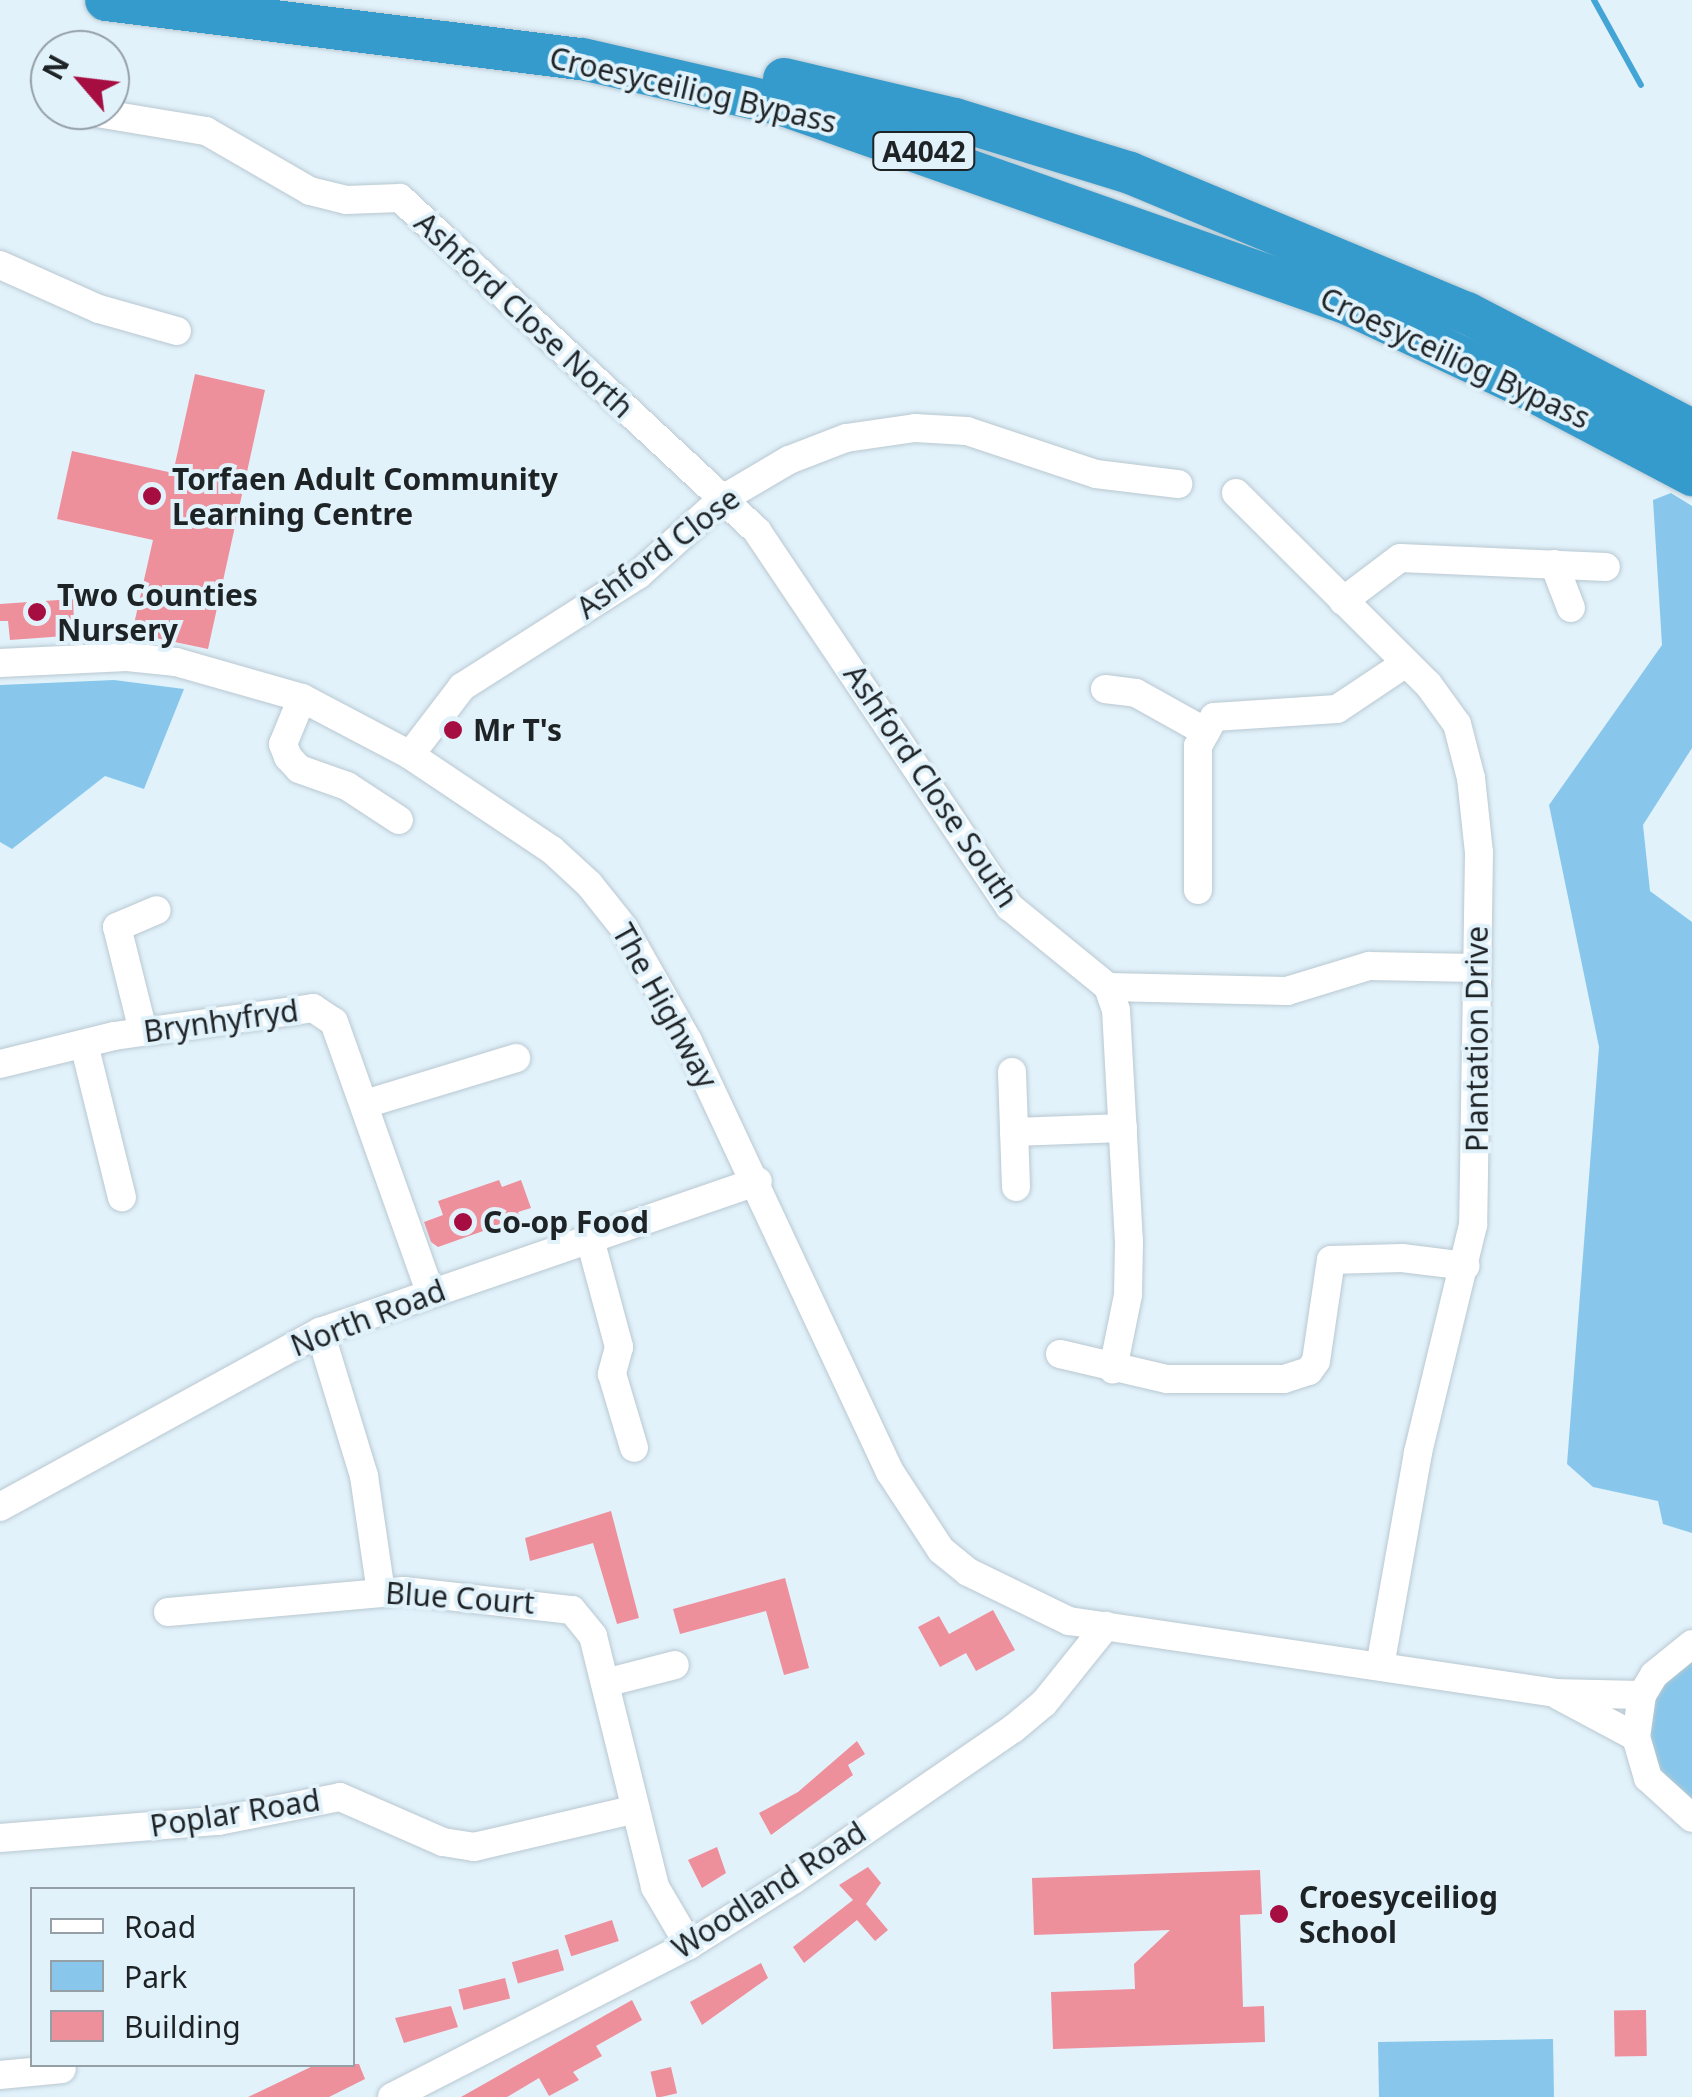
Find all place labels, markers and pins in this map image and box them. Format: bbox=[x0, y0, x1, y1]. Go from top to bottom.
place label: Torfaen Adult Community Learning Centre bbox=[172, 461, 558, 532]
marker: Torfaen Adult Community Learning Centre bbox=[141, 485, 163, 507]
place label: Two Counties Nursery bbox=[57, 577, 258, 648]
marker: Two Counties Nursery bbox=[26, 601, 48, 623]
place label: Mr T's bbox=[473, 712, 562, 748]
marker: Mr T's bbox=[442, 719, 464, 741]
place label: Co-op Food bbox=[483, 1204, 649, 1240]
marker: Co-op Food bbox=[452, 1211, 474, 1233]
place label: Croesyceiliog School bbox=[1299, 1879, 1498, 1950]
marker: Croesyceiliog School bbox=[1268, 1903, 1290, 1925]

